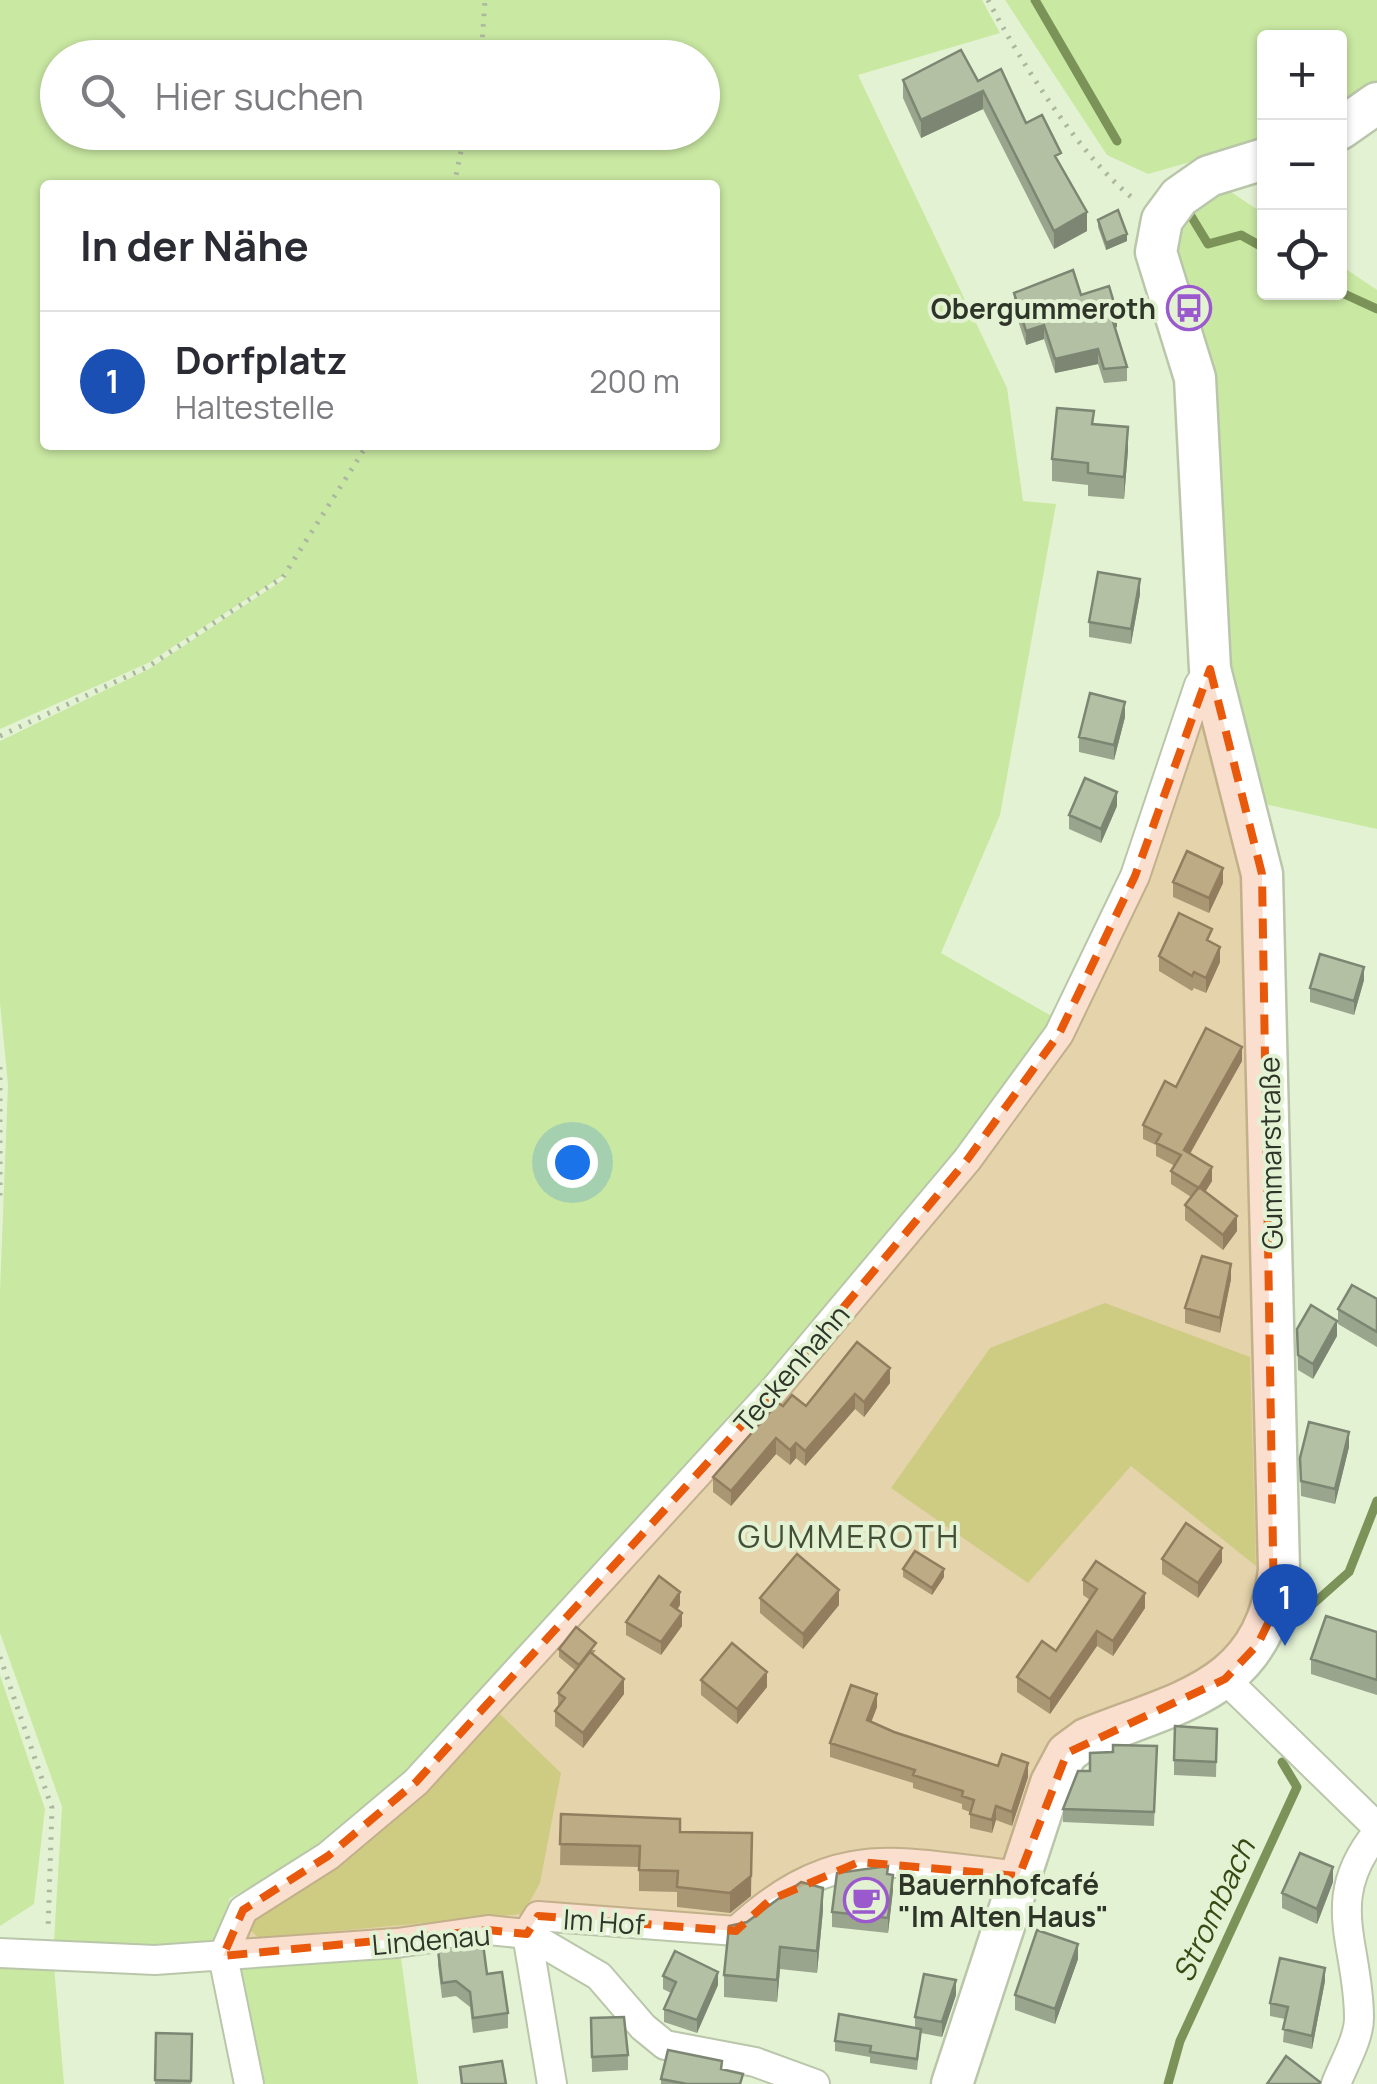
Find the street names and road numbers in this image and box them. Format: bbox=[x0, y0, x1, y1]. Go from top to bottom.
street label: Gummarstraße bbox=[1249, 1056, 1291, 1250]
street label: Teckenhahn bbox=[725, 1296, 857, 1440]
street label: Im Hof bbox=[562, 1899, 646, 1943]
street label: Lindenau bbox=[370, 1915, 492, 1963]

